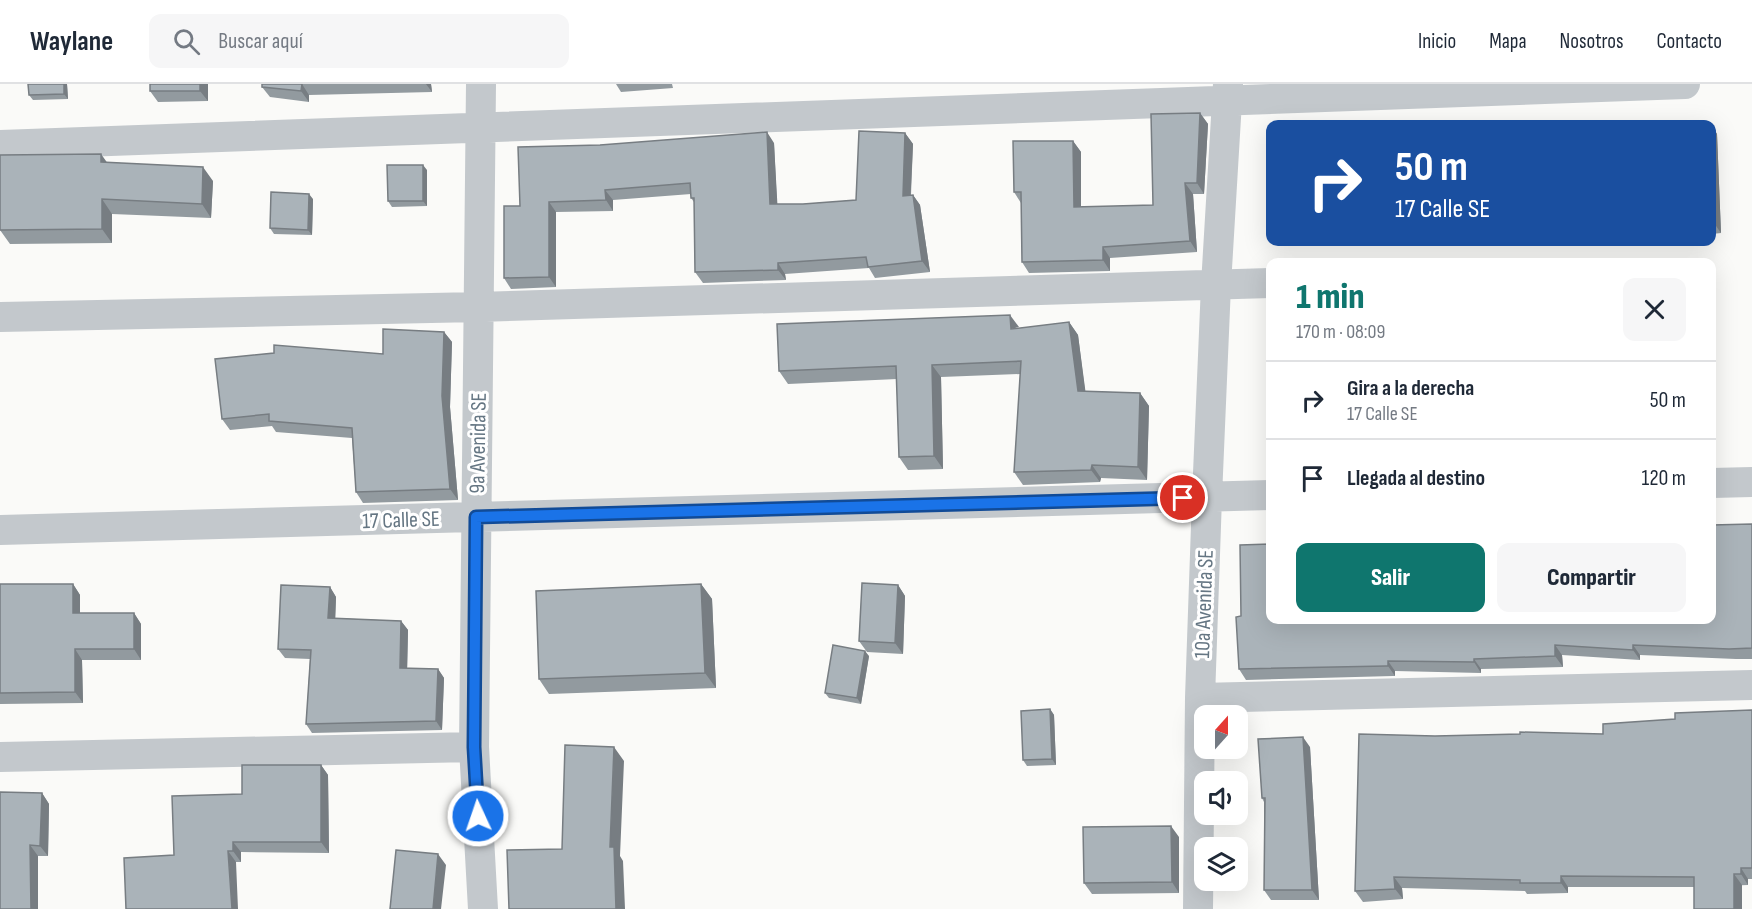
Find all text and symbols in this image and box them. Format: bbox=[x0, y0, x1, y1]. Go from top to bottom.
search box bbox=[149, 14, 569, 68]
text: Waylane bbox=[30, 25, 113, 58]
icon: search bbox=[170, 25, 203, 58]
text: Buscar aquí bbox=[218, 28, 303, 55]
text: Inicio bbox=[1418, 29, 1456, 54]
text: Mapa bbox=[1489, 29, 1527, 54]
text: Nosotros bbox=[1560, 29, 1624, 54]
text: Contacto bbox=[1657, 29, 1722, 54]
text: 50 m bbox=[1395, 142, 1468, 193]
icon: right bbox=[1296, 144, 1374, 222]
text: 17 Calle SE bbox=[1395, 193, 1490, 225]
text: 1 min bbox=[1296, 276, 1364, 319]
button: close bbox=[1623, 278, 1686, 341]
text: 170 m · 08:09 bbox=[1296, 320, 1385, 344]
text: Gira a la derecha bbox=[1347, 375, 1474, 402]
icon: right bbox=[1296, 384, 1329, 417]
text: 50 m bbox=[1650, 387, 1686, 414]
street label: 9a Avenida SE bbox=[464, 392, 493, 494]
text: 17 Calle SE bbox=[1347, 402, 1418, 426]
icon: arrive bbox=[1296, 462, 1329, 495]
text: Llegada al destino bbox=[1347, 465, 1485, 492]
text: 120 m bbox=[1642, 465, 1686, 492]
pin bbox=[1157, 472, 1208, 523]
icon: arrive bbox=[1166, 481, 1199, 514]
street label: 17 Calle SE bbox=[362, 506, 440, 535]
button: Salir bbox=[1296, 543, 1485, 612]
button: Compartir bbox=[1497, 543, 1686, 612]
street label: 10a Avenida SE bbox=[1189, 549, 1220, 659]
north arrow bbox=[1194, 705, 1248, 759]
map controls bbox=[1194, 705, 1248, 891]
button: sound bbox=[1194, 771, 1248, 825]
position arrow bbox=[446, 784, 510, 848]
button: layers bbox=[1194, 837, 1248, 891]

